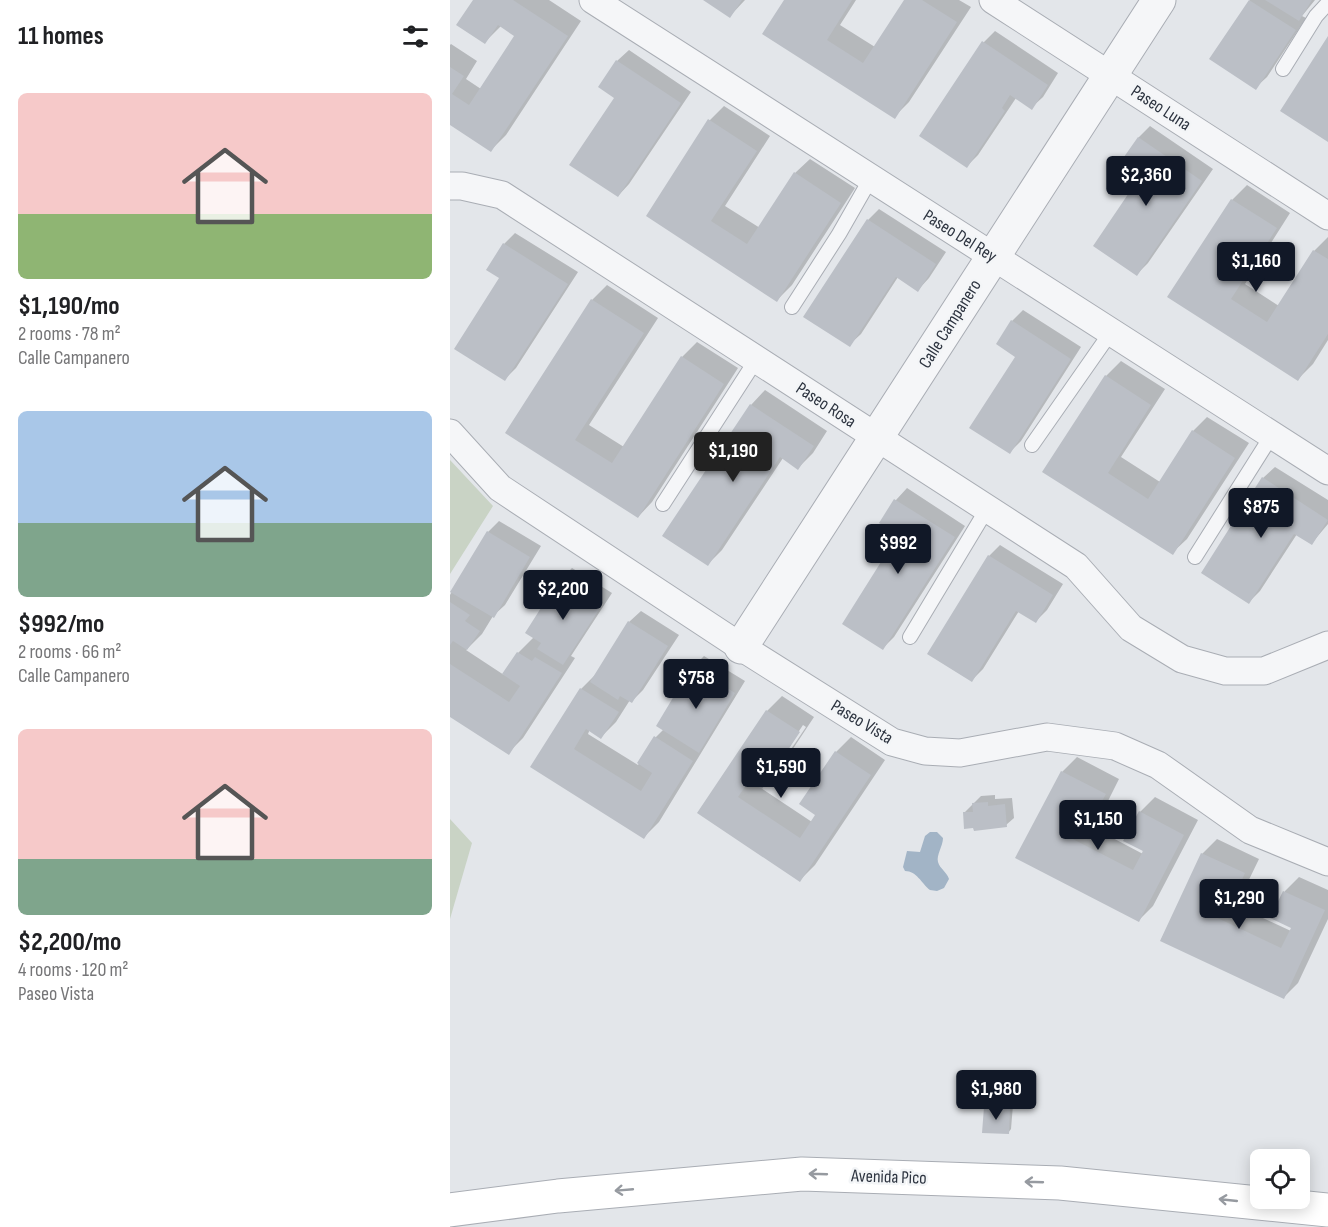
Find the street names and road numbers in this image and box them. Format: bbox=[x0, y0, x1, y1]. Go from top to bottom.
street label: Paseo Luna bbox=[1127, 81, 1195, 135]
street label: Paseo Del Rey bbox=[919, 205, 1001, 267]
street label: Calle Campanero bbox=[914, 276, 986, 372]
street label: Paseo Rosa bbox=[792, 378, 860, 432]
street label: Paseo Vista bbox=[827, 695, 897, 749]
street label: Avenida Pico bbox=[850, 1165, 927, 1189]

